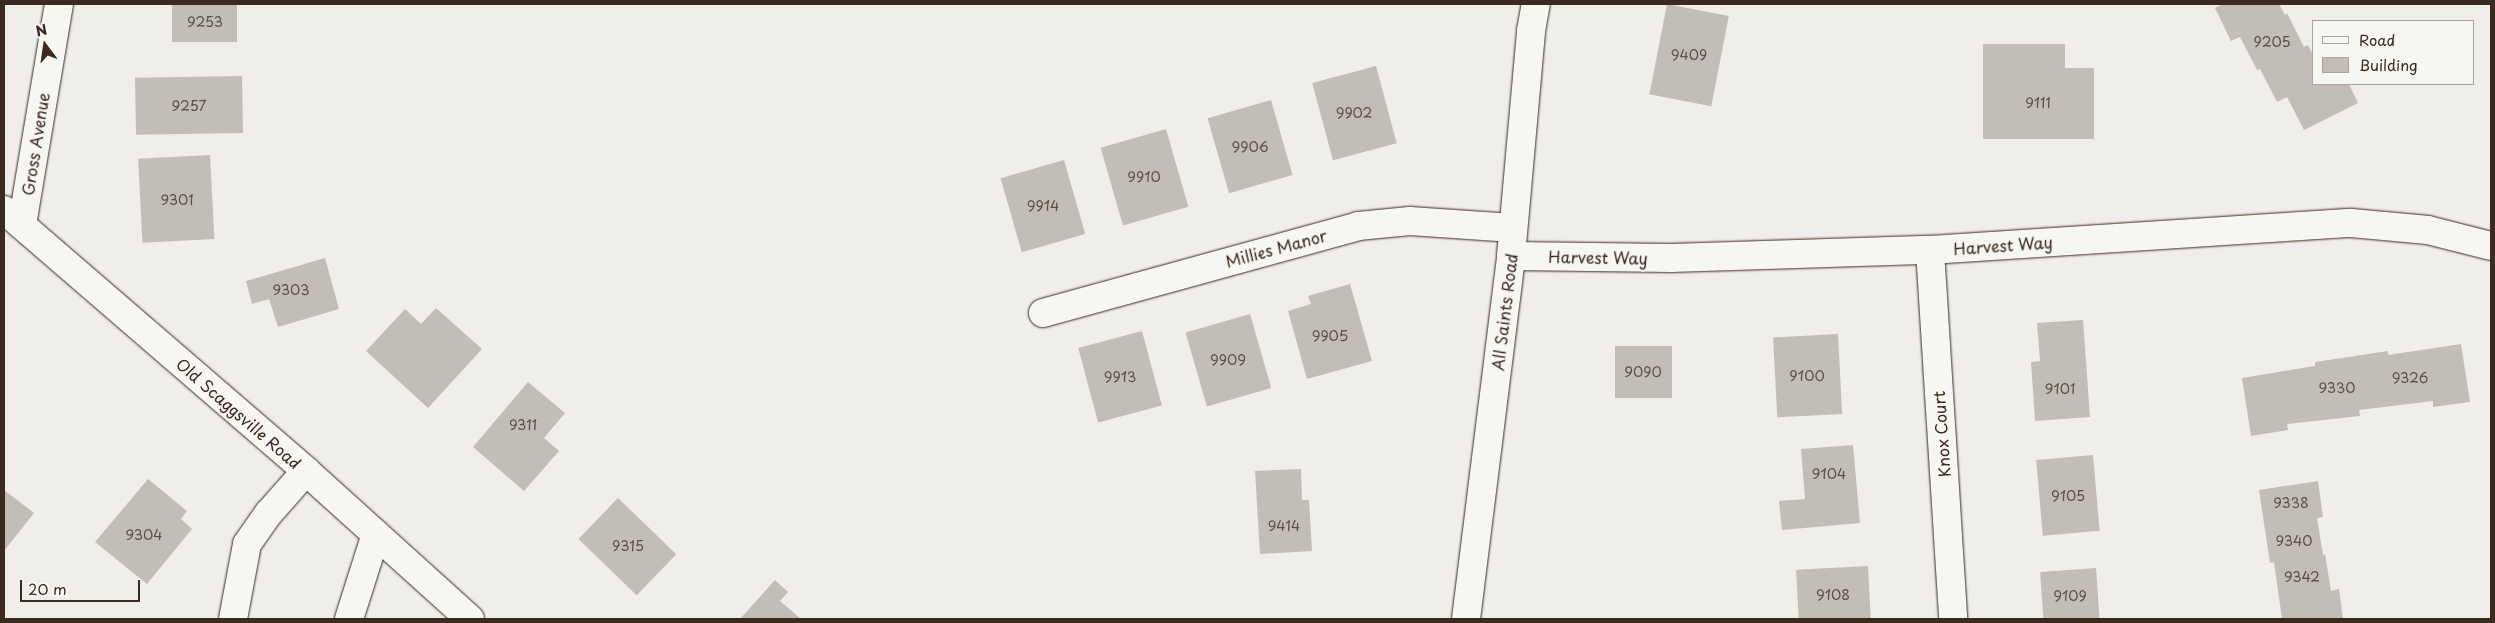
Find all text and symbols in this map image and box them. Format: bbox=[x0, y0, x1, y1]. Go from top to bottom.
house number: 9253 bbox=[187, 14, 223, 30]
text: N bbox=[33, 18, 49, 41]
north arrow bbox=[20, 20, 70, 70]
legend bbox=[2312, 20, 2475, 85]
text: Road bbox=[2359, 28, 2395, 51]
house number: 9205 bbox=[2253, 34, 2291, 50]
house number: 9409 bbox=[1671, 47, 1707, 63]
text: Building bbox=[2359, 53, 2418, 76]
street label: Gross Avenue bbox=[17, 92, 53, 196]
house number: 9111 bbox=[2025, 95, 2051, 111]
house number: 9257 bbox=[172, 98, 206, 114]
house number: 9902 bbox=[1336, 105, 1372, 121]
house number: 9906 bbox=[1232, 139, 1268, 155]
house number: 9910 bbox=[1127, 169, 1161, 185]
house number: 9301 bbox=[161, 192, 193, 208]
house number: 9914 bbox=[1027, 198, 1059, 214]
street label: Millies Manor bbox=[1223, 225, 1329, 271]
street label: Harvest Way bbox=[1953, 232, 2053, 258]
street label: Harvest Way bbox=[1548, 247, 1648, 267]
street label: All Saints Road bbox=[1487, 252, 1521, 372]
house number: 9303 bbox=[273, 282, 309, 298]
house number: 9905 bbox=[1312, 328, 1348, 344]
house number: 9909 bbox=[1210, 352, 1246, 368]
street label: Old Scaggsville Road bbox=[172, 353, 306, 473]
house number: 9090 bbox=[1624, 364, 1662, 380]
house number: 9100 bbox=[1789, 368, 1825, 384]
house number: 9913 bbox=[1104, 369, 1136, 385]
house number: 9326 bbox=[2392, 370, 2428, 386]
house number: 9330 bbox=[2319, 380, 2355, 396]
house number: 9101 bbox=[2045, 381, 2075, 397]
street label: Knox Court bbox=[1928, 390, 1954, 478]
house number: 9311 bbox=[509, 417, 537, 433]
house number: 9104 bbox=[1812, 466, 1846, 482]
house number: 9105 bbox=[2051, 488, 2085, 504]
house number: 9338 bbox=[2273, 495, 2309, 511]
house number: 9414 bbox=[1268, 518, 1300, 534]
house number: 9304 bbox=[126, 527, 162, 543]
house number: 9340 bbox=[2276, 533, 2312, 549]
house number: 9315 bbox=[612, 538, 644, 554]
house number: 9342 bbox=[2284, 569, 2320, 585]
scale bar bbox=[22, 570, 142, 602]
text: 20 m bbox=[28, 577, 67, 600]
house number: 9108 bbox=[1816, 587, 1850, 603]
house number: 9109 bbox=[2053, 588, 2087, 604]

